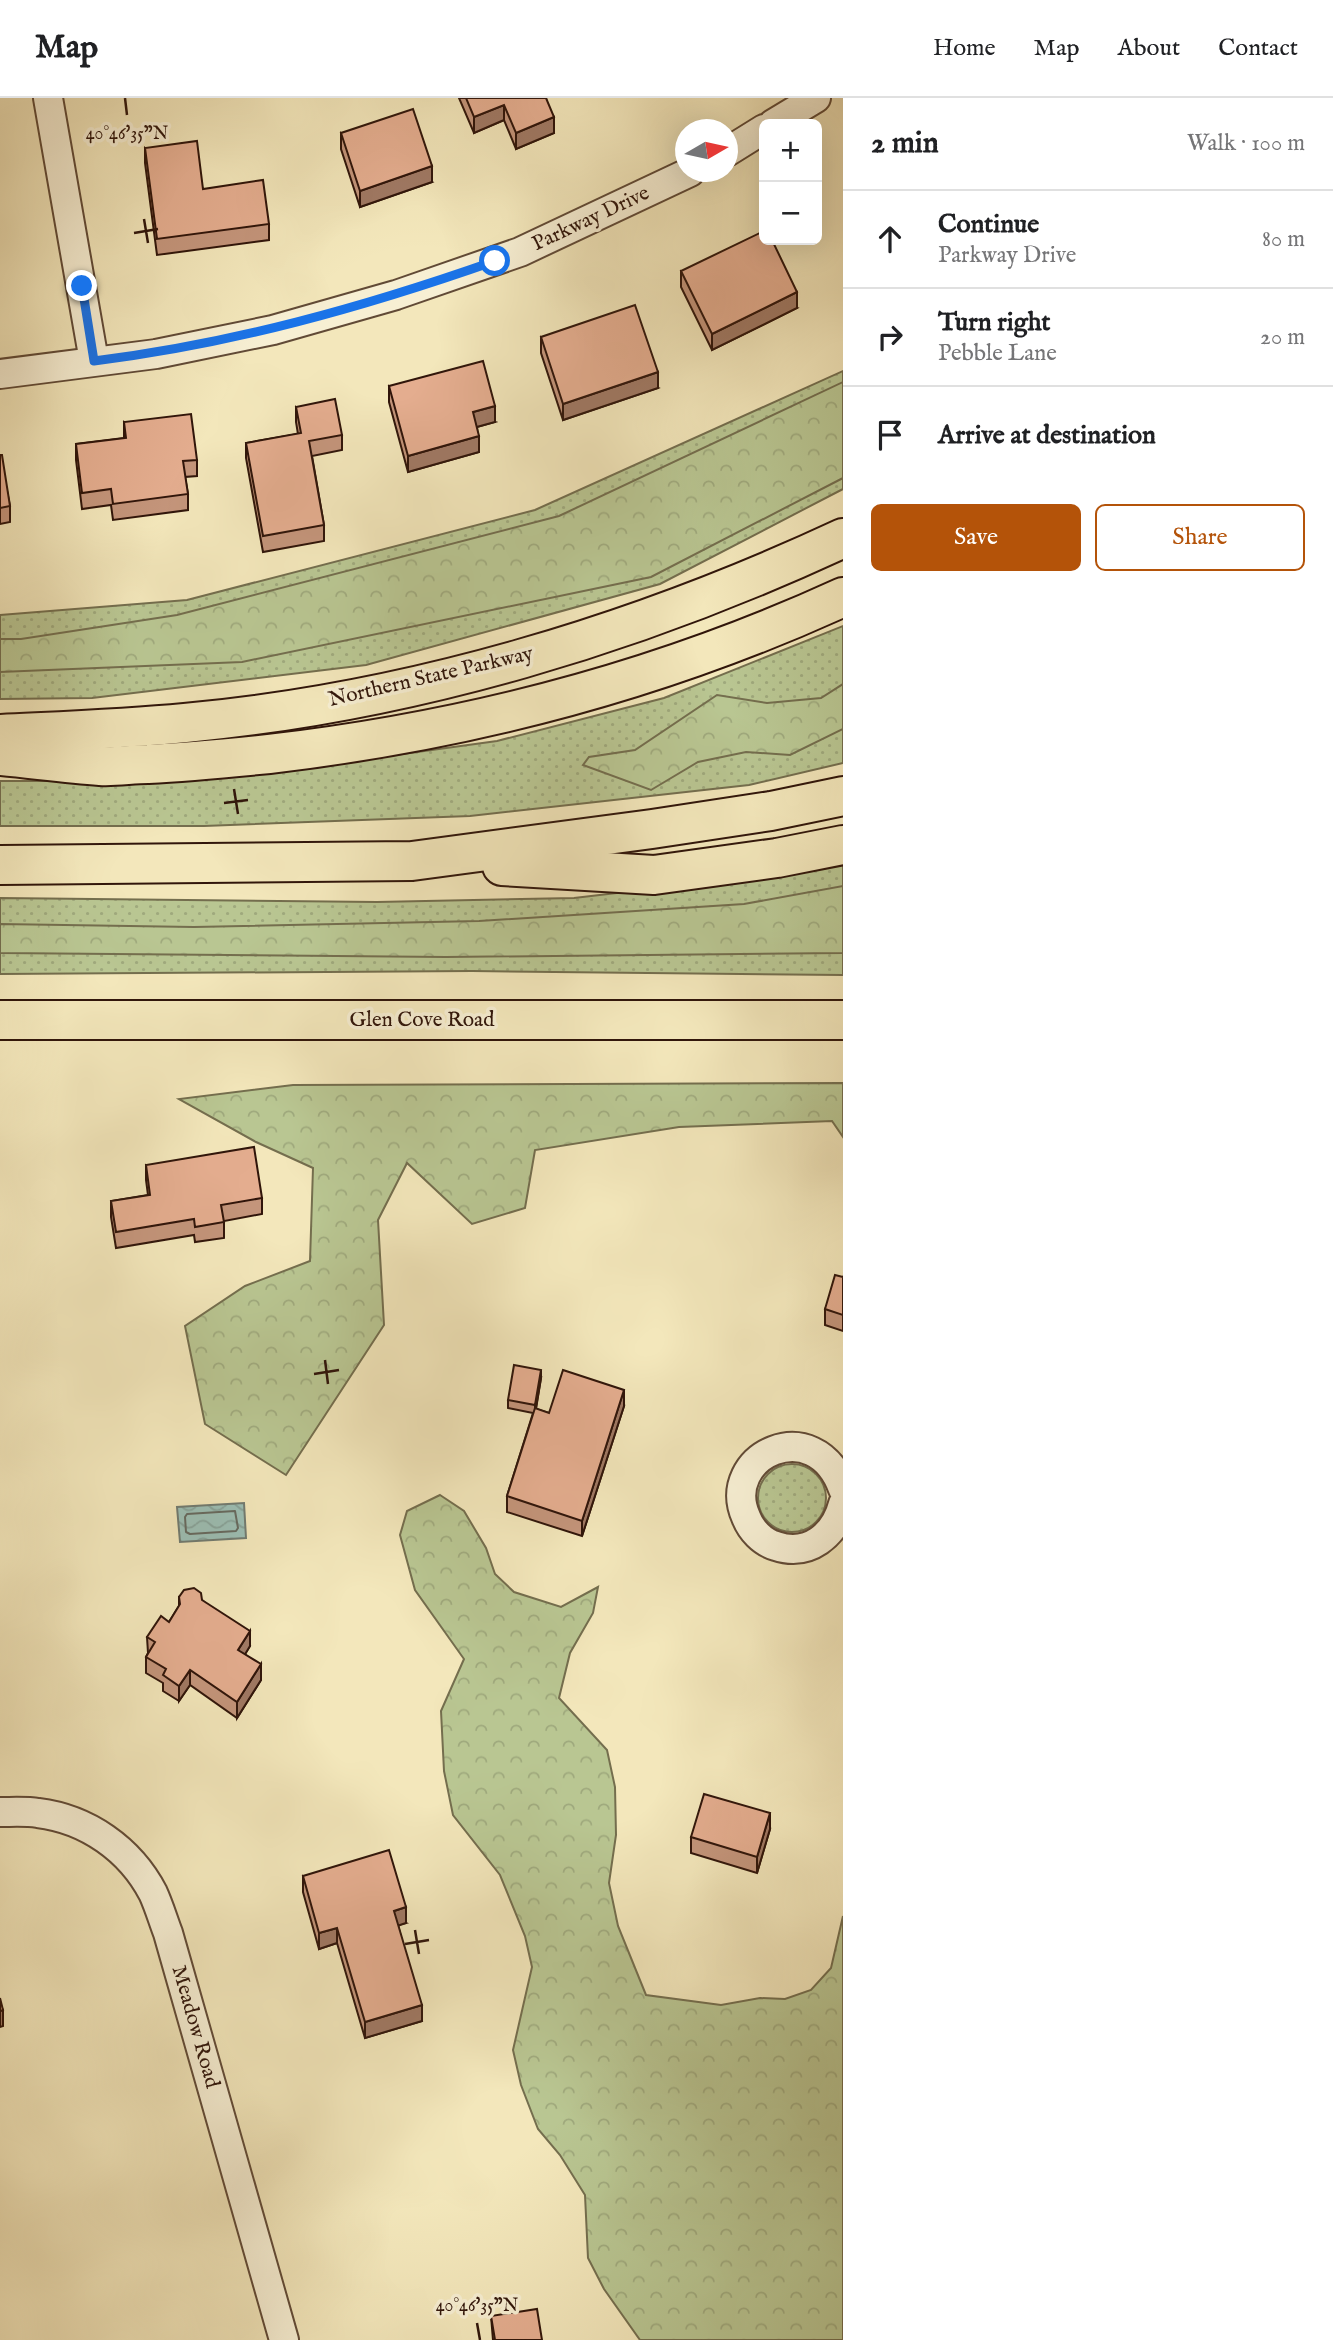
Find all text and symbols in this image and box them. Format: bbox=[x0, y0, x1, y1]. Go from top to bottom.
text: Map bbox=[35, 27, 98, 69]
text: Home bbox=[933, 33, 996, 64]
text: Map bbox=[1034, 33, 1080, 64]
text: About bbox=[1118, 33, 1180, 64]
text: Contact bbox=[1218, 33, 1298, 64]
north arrow bbox=[675, 119, 738, 182]
map controls bbox=[759, 119, 822, 245]
button: + bbox=[759, 119, 822, 182]
text: 40°46'35"N bbox=[86, 123, 169, 146]
text: 2 min bbox=[871, 125, 939, 163]
text: Walk · 100 m bbox=[1187, 129, 1305, 158]
street label: Parkway Drive bbox=[528, 180, 654, 258]
button: − bbox=[759, 182, 822, 245]
text: Continue bbox=[938, 208, 1039, 241]
icon: ahead bbox=[871, 220, 909, 258]
text: 80 m bbox=[1262, 225, 1305, 254]
text: Parkway Drive bbox=[938, 241, 1076, 270]
route start bbox=[479, 245, 510, 276]
route end bbox=[66, 270, 97, 301]
text: Turn right bbox=[938, 306, 1051, 339]
icon: right bbox=[871, 318, 909, 356]
text: 20 m bbox=[1260, 323, 1305, 352]
text: Pebble Lane bbox=[938, 339, 1057, 368]
icon: arrive bbox=[871, 416, 909, 454]
text: Arrive at destination bbox=[938, 419, 1156, 452]
button: Save bbox=[871, 504, 1081, 571]
button: Share bbox=[1095, 504, 1305, 571]
street label: Northern State Parkway bbox=[326, 640, 537, 714]
street label: Glen Cove Road bbox=[350, 1007, 495, 1034]
street label: Meadow Road bbox=[165, 1963, 226, 2092]
text: 40°46'35"N bbox=[436, 2295, 519, 2318]

